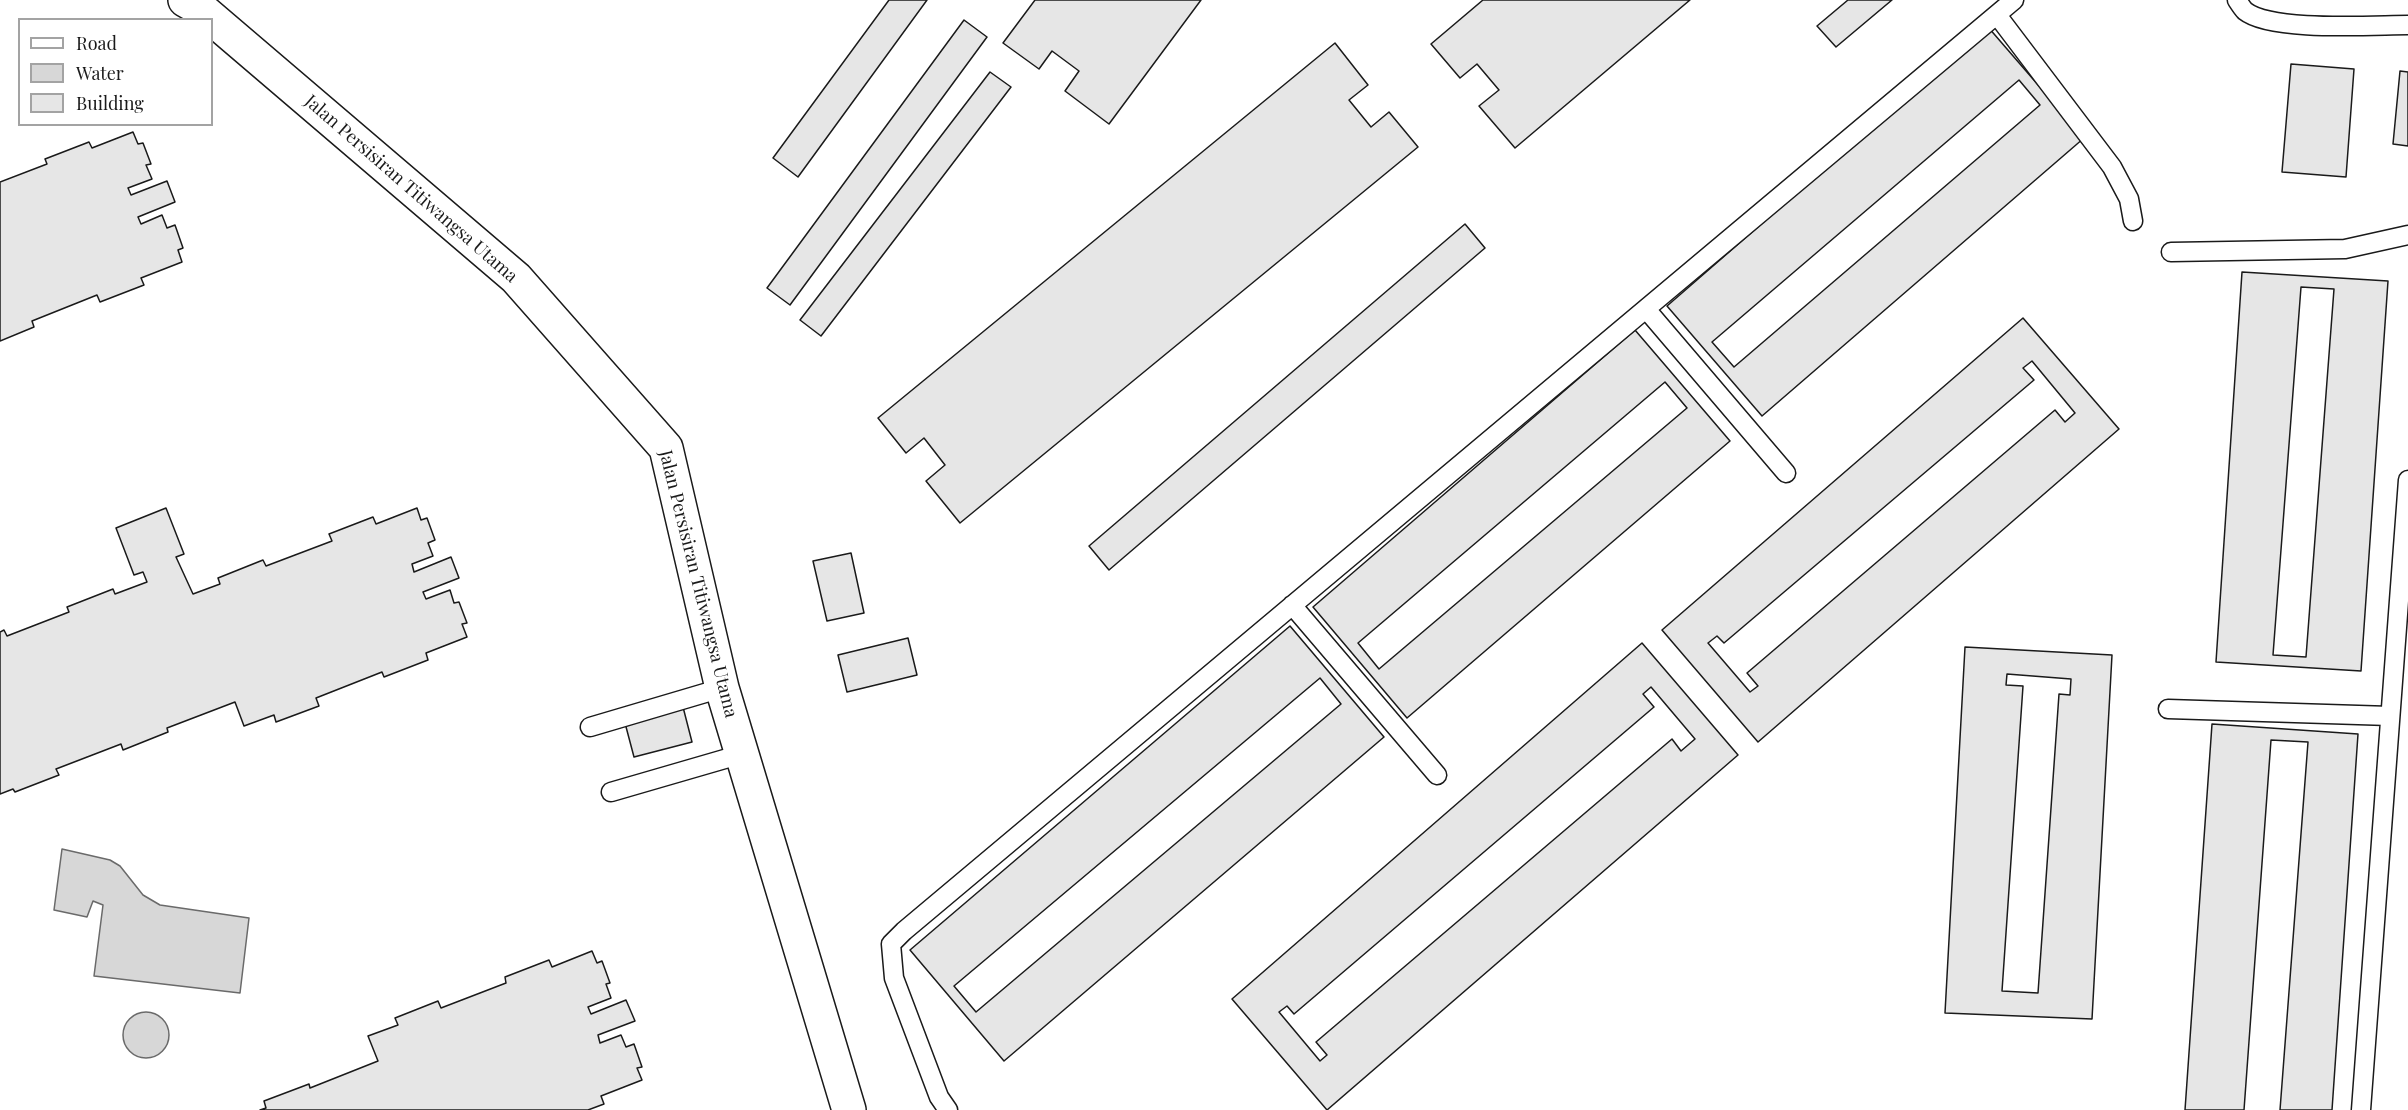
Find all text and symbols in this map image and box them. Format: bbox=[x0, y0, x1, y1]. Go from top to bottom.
legend bbox=[18, 18, 213, 126]
text: Road bbox=[76, 31, 117, 55]
text: Water bbox=[76, 61, 124, 85]
text: Building bbox=[76, 91, 144, 115]
street label: Jalan Persisiran Titiwangsa Utama bbox=[300, 91, 522, 287]
street label: Jalan Persisiran Titiwangsa Utama bbox=[654, 448, 742, 720]

